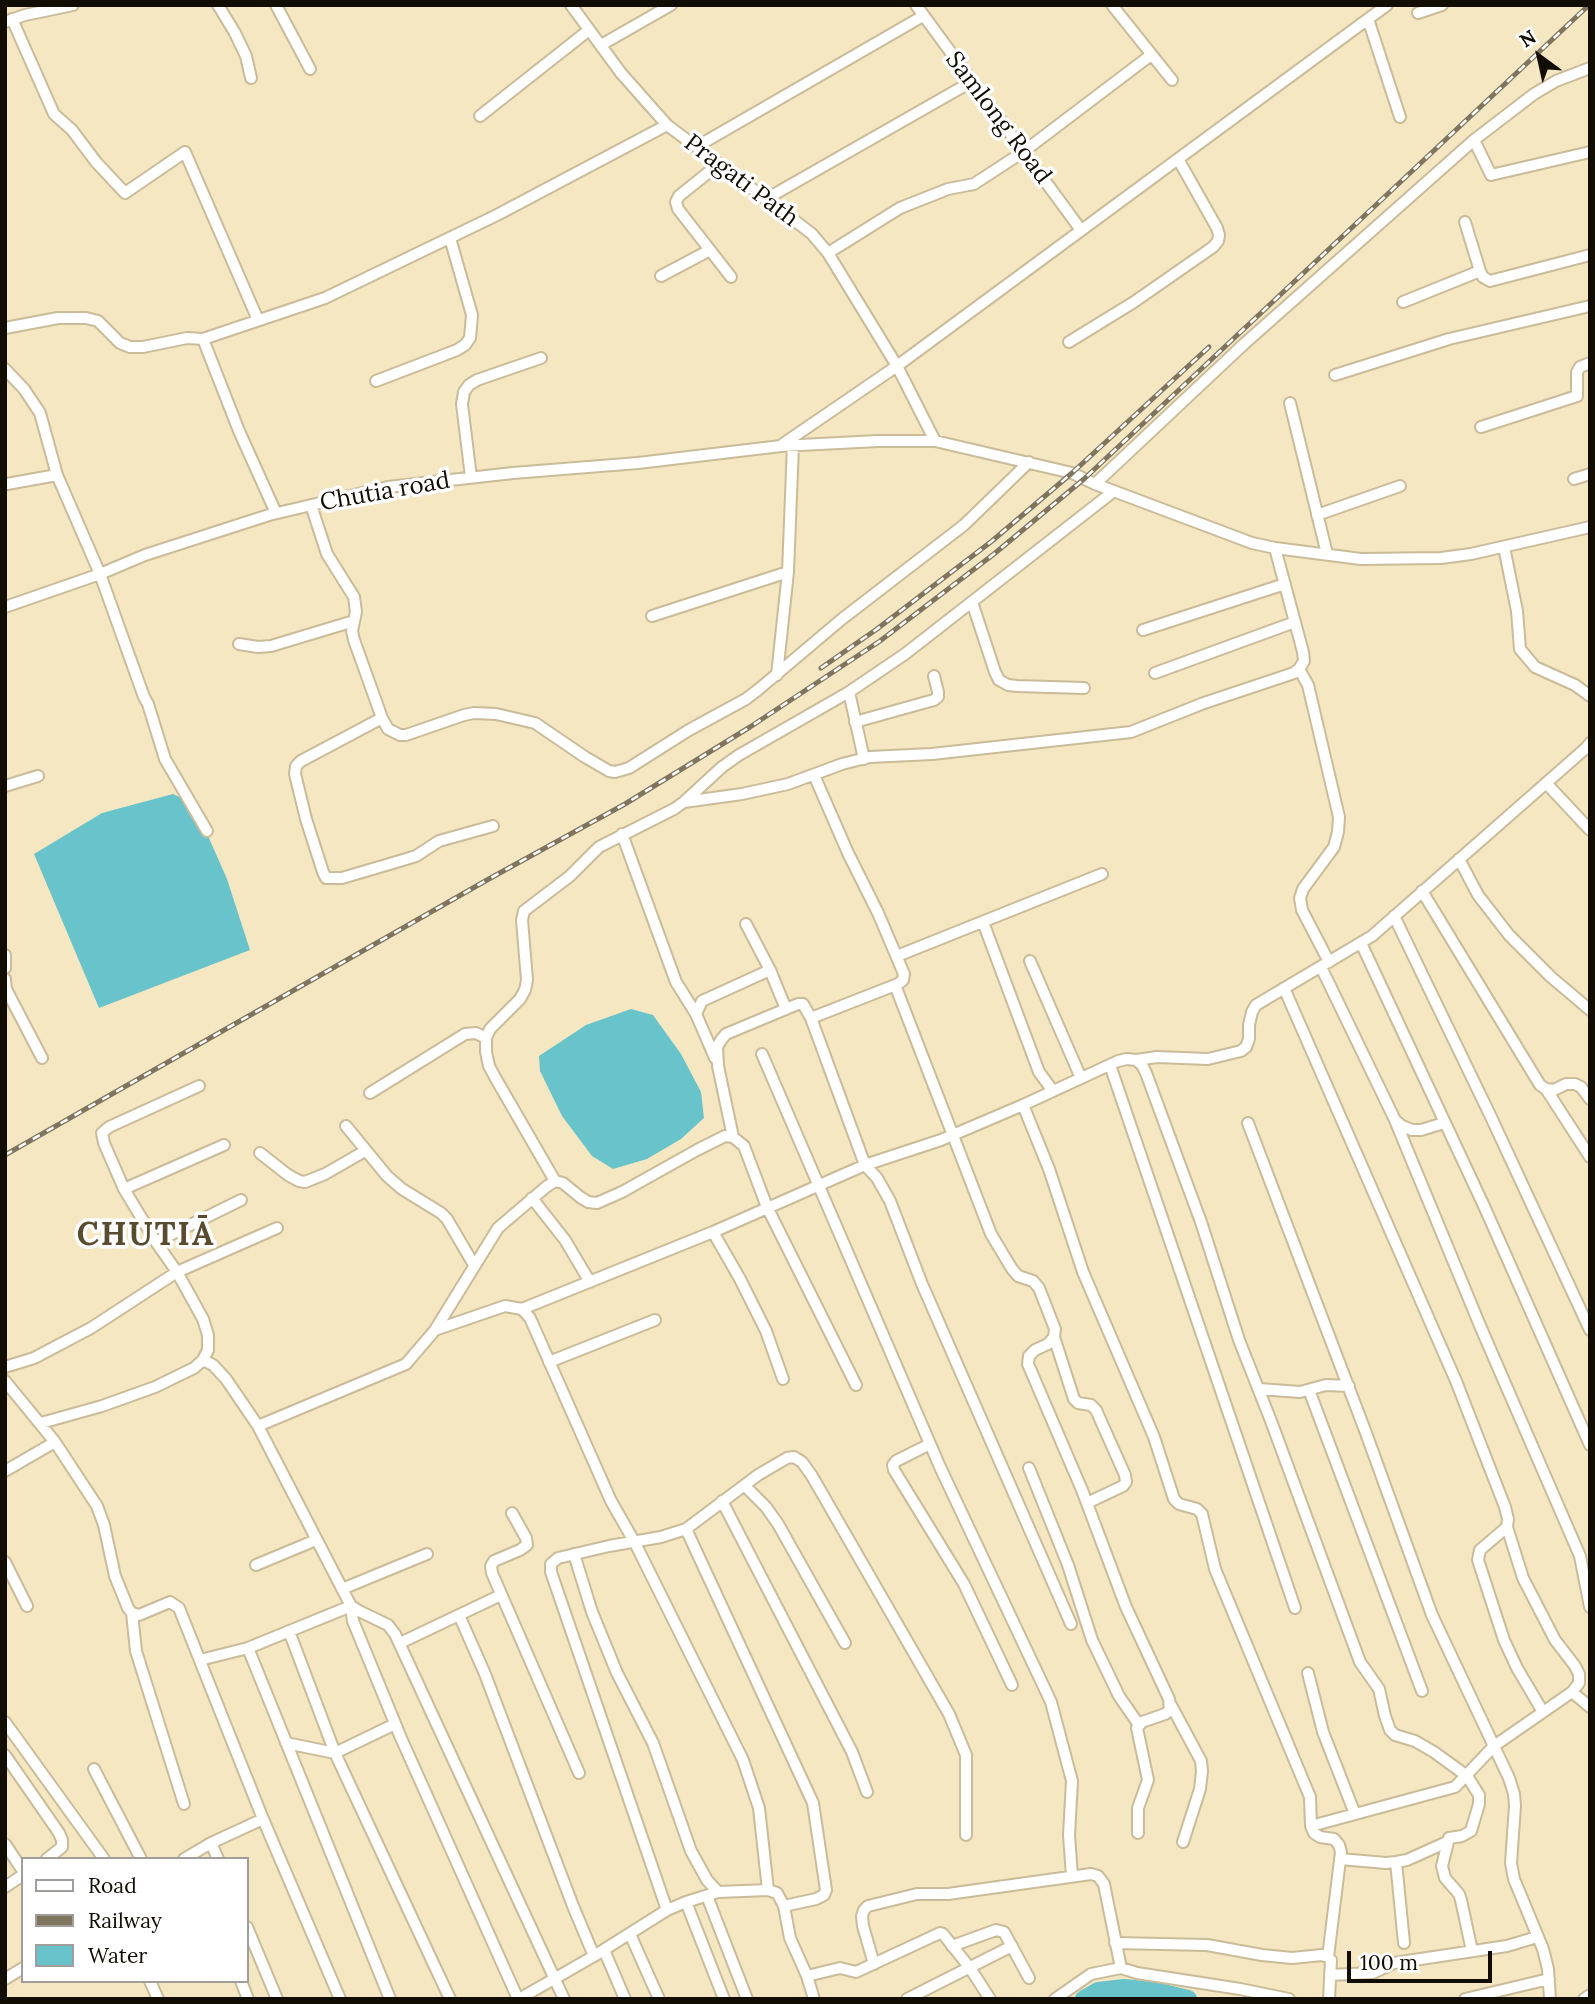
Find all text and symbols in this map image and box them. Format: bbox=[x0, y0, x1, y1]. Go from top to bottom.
north arrow bbox=[1504, 21, 1574, 91]
text: N bbox=[1515, 24, 1540, 52]
street label: Samlong Road bbox=[939, 46, 1057, 190]
street label: Pragati Path bbox=[678, 129, 804, 233]
street label: Chutia road bbox=[318, 466, 452, 518]
district label: CHUTIĀ bbox=[77, 1217, 215, 1255]
legend bbox=[21, 1857, 248, 1983]
text: Road bbox=[88, 1872, 137, 1899]
text: Railway bbox=[88, 1907, 162, 1934]
scale bar bbox=[1350, 1938, 1495, 1982]
text: Water bbox=[88, 1942, 147, 1969]
text: 100 m bbox=[1360, 1949, 1418, 1976]

